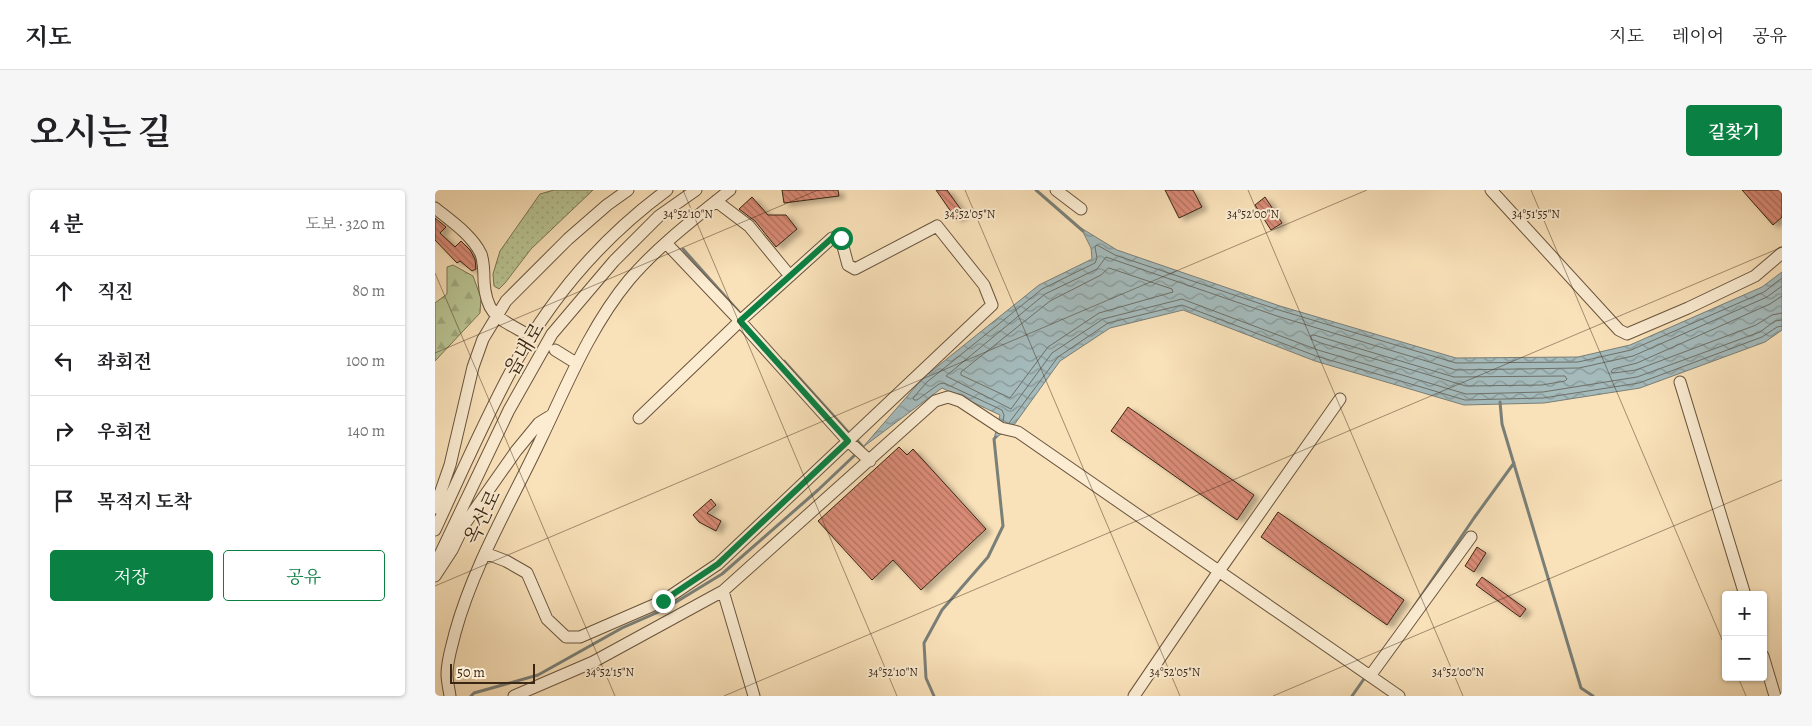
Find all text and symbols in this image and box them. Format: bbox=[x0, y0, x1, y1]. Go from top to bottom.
text: 지도 bbox=[25, 21, 71, 53]
text: 지도 bbox=[1609, 24, 1644, 48]
text: 레이어 bbox=[1672, 24, 1724, 48]
text: 공유 bbox=[1752, 24, 1787, 48]
button: 길찾기 bbox=[1686, 105, 1782, 156]
text: 오시는 길 bbox=[30, 108, 171, 156]
text: 34°52'10"N bbox=[663, 206, 713, 222]
text: 34°52'05"N bbox=[945, 206, 996, 222]
text: 34°52'00"N bbox=[1227, 206, 1279, 222]
text: 34°51'55"N bbox=[1512, 206, 1560, 222]
text: 4 분 bbox=[50, 210, 84, 238]
text: 도보 · 320 m bbox=[305, 213, 385, 235]
route start bbox=[830, 227, 853, 250]
icon: ahead bbox=[50, 277, 78, 305]
text: 직진 bbox=[97, 279, 134, 305]
text: 80 m bbox=[352, 280, 385, 302]
street label: 읍내로 bbox=[498, 317, 551, 381]
icon: left bbox=[50, 347, 78, 375]
text: 좌회전 bbox=[97, 349, 152, 375]
text: 100 m bbox=[346, 350, 385, 372]
icon: right bbox=[50, 417, 78, 445]
text: 우회전 bbox=[97, 419, 152, 445]
text: 140 m bbox=[347, 420, 385, 442]
street label: 옥산로 bbox=[458, 485, 507, 549]
icon: arrive bbox=[50, 487, 78, 515]
text: 목적지 도착 bbox=[97, 489, 192, 515]
button: 저장 bbox=[50, 550, 213, 601]
button: 공유 bbox=[223, 550, 385, 601]
route end bbox=[652, 590, 675, 613]
map controls bbox=[1722, 591, 1767, 681]
button: + bbox=[1722, 591, 1767, 636]
button: − bbox=[1722, 636, 1767, 681]
scale bar bbox=[450, 661, 535, 684]
text: 50 m bbox=[457, 663, 485, 682]
text: 34°52'15"N bbox=[586, 664, 635, 680]
text: 34°52'10"N bbox=[868, 664, 918, 680]
text: 34°52'05"N bbox=[1150, 664, 1201, 680]
text: 34°52'00"N bbox=[1432, 664, 1484, 680]

